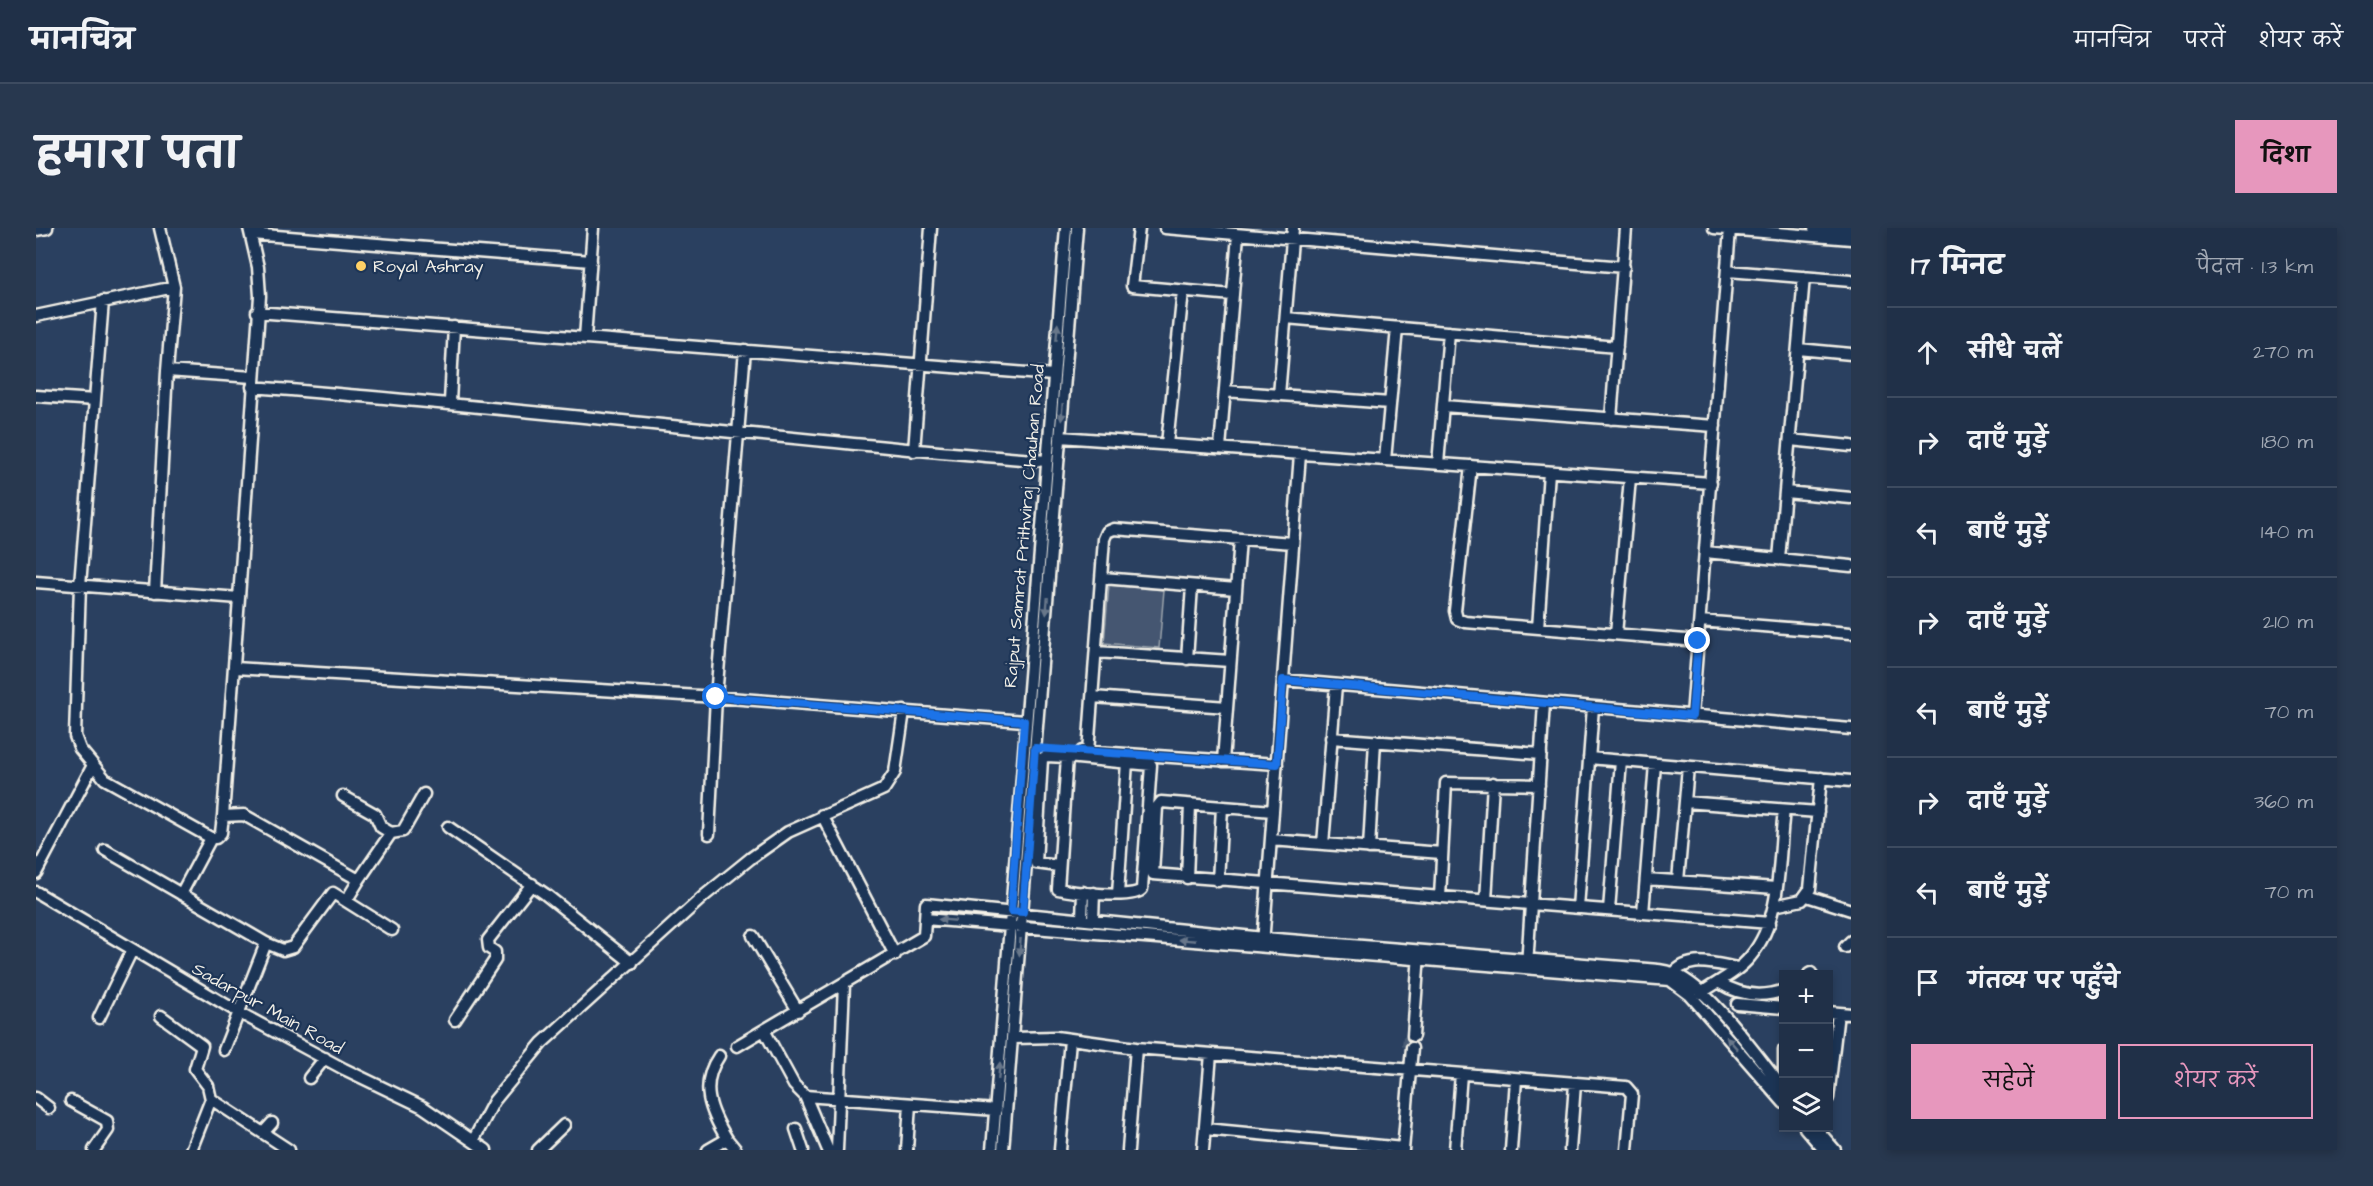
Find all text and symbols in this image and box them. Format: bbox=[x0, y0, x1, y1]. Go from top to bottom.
text: मानचित्र bbox=[30, 21, 134, 60]
text: मानचित्र bbox=[2074, 26, 2151, 55]
text: परतें bbox=[2184, 26, 2225, 55]
text: शेयर करें bbox=[2258, 26, 2343, 55]
button: दिशा bbox=[2235, 120, 2337, 193]
text: हमारा पता bbox=[36, 126, 239, 184]
text: 17 मिनट bbox=[1911, 248, 2004, 284]
text: पैदल · 1.3 km bbox=[2197, 253, 2313, 281]
place label: Royal Ashray bbox=[373, 254, 484, 280]
marker: Royal Ashray bbox=[354, 259, 368, 273]
one-way arrow bbox=[1052, 323, 1062, 342]
icon: ahead bbox=[1911, 336, 1944, 369]
text: सीधे चलें bbox=[1968, 336, 2061, 367]
text: 270 m bbox=[2253, 338, 2313, 366]
street label: Rajput Samrat Prithviraj Chauhan Road bbox=[998, 363, 1051, 689]
one-way arrow bbox=[1057, 402, 1067, 421]
icon: right bbox=[1911, 426, 1944, 459]
text: दाएँ मुड़ें bbox=[1968, 426, 2048, 457]
text: 180 m bbox=[2261, 428, 2313, 456]
icon: left bbox=[1911, 516, 1944, 549]
text: बाएँ मुड़ें bbox=[1968, 516, 2048, 547]
text: 140 m bbox=[2261, 518, 2313, 546]
one-way arrow bbox=[1042, 597, 1051, 616]
icon: right bbox=[1911, 606, 1944, 639]
text: दाएँ मुड़ें bbox=[1968, 606, 2048, 637]
text: 210 m bbox=[2263, 608, 2313, 636]
route end bbox=[1684, 627, 1710, 653]
route start bbox=[702, 683, 728, 709]
icon: left bbox=[1911, 696, 1944, 729]
text: बाएँ मुड़ें bbox=[1968, 696, 2048, 727]
text: 70 m bbox=[2265, 698, 2313, 726]
icon: right bbox=[1911, 786, 1944, 819]
text: दाएँ मुड़ें bbox=[1968, 786, 2048, 817]
text: 360 m bbox=[2254, 788, 2313, 816]
icon: left bbox=[1911, 876, 1944, 909]
text: बाएँ मुड़ें bbox=[1968, 876, 2048, 907]
text: 70 m bbox=[2265, 878, 2313, 906]
one-way arrow bbox=[937, 915, 956, 925]
one-way arrow bbox=[1178, 935, 1197, 944]
one-way arrow bbox=[1015, 938, 1024, 957]
street label: Sadarpur Main Road bbox=[187, 956, 348, 1060]
icon: arrive bbox=[1911, 966, 1944, 999]
text: गंतव्य पर पहुँचे bbox=[1968, 966, 2119, 997]
map controls bbox=[1779, 970, 1833, 1132]
button: + bbox=[1779, 970, 1833, 1024]
button: − bbox=[1779, 1024, 1833, 1078]
one-way arrow bbox=[1726, 1036, 1739, 1051]
button: सहेजें bbox=[1911, 1044, 2106, 1119]
button: शेयर करें bbox=[2118, 1044, 2313, 1119]
one-way arrow bbox=[994, 1061, 1004, 1080]
button: layers bbox=[1779, 1078, 1833, 1132]

